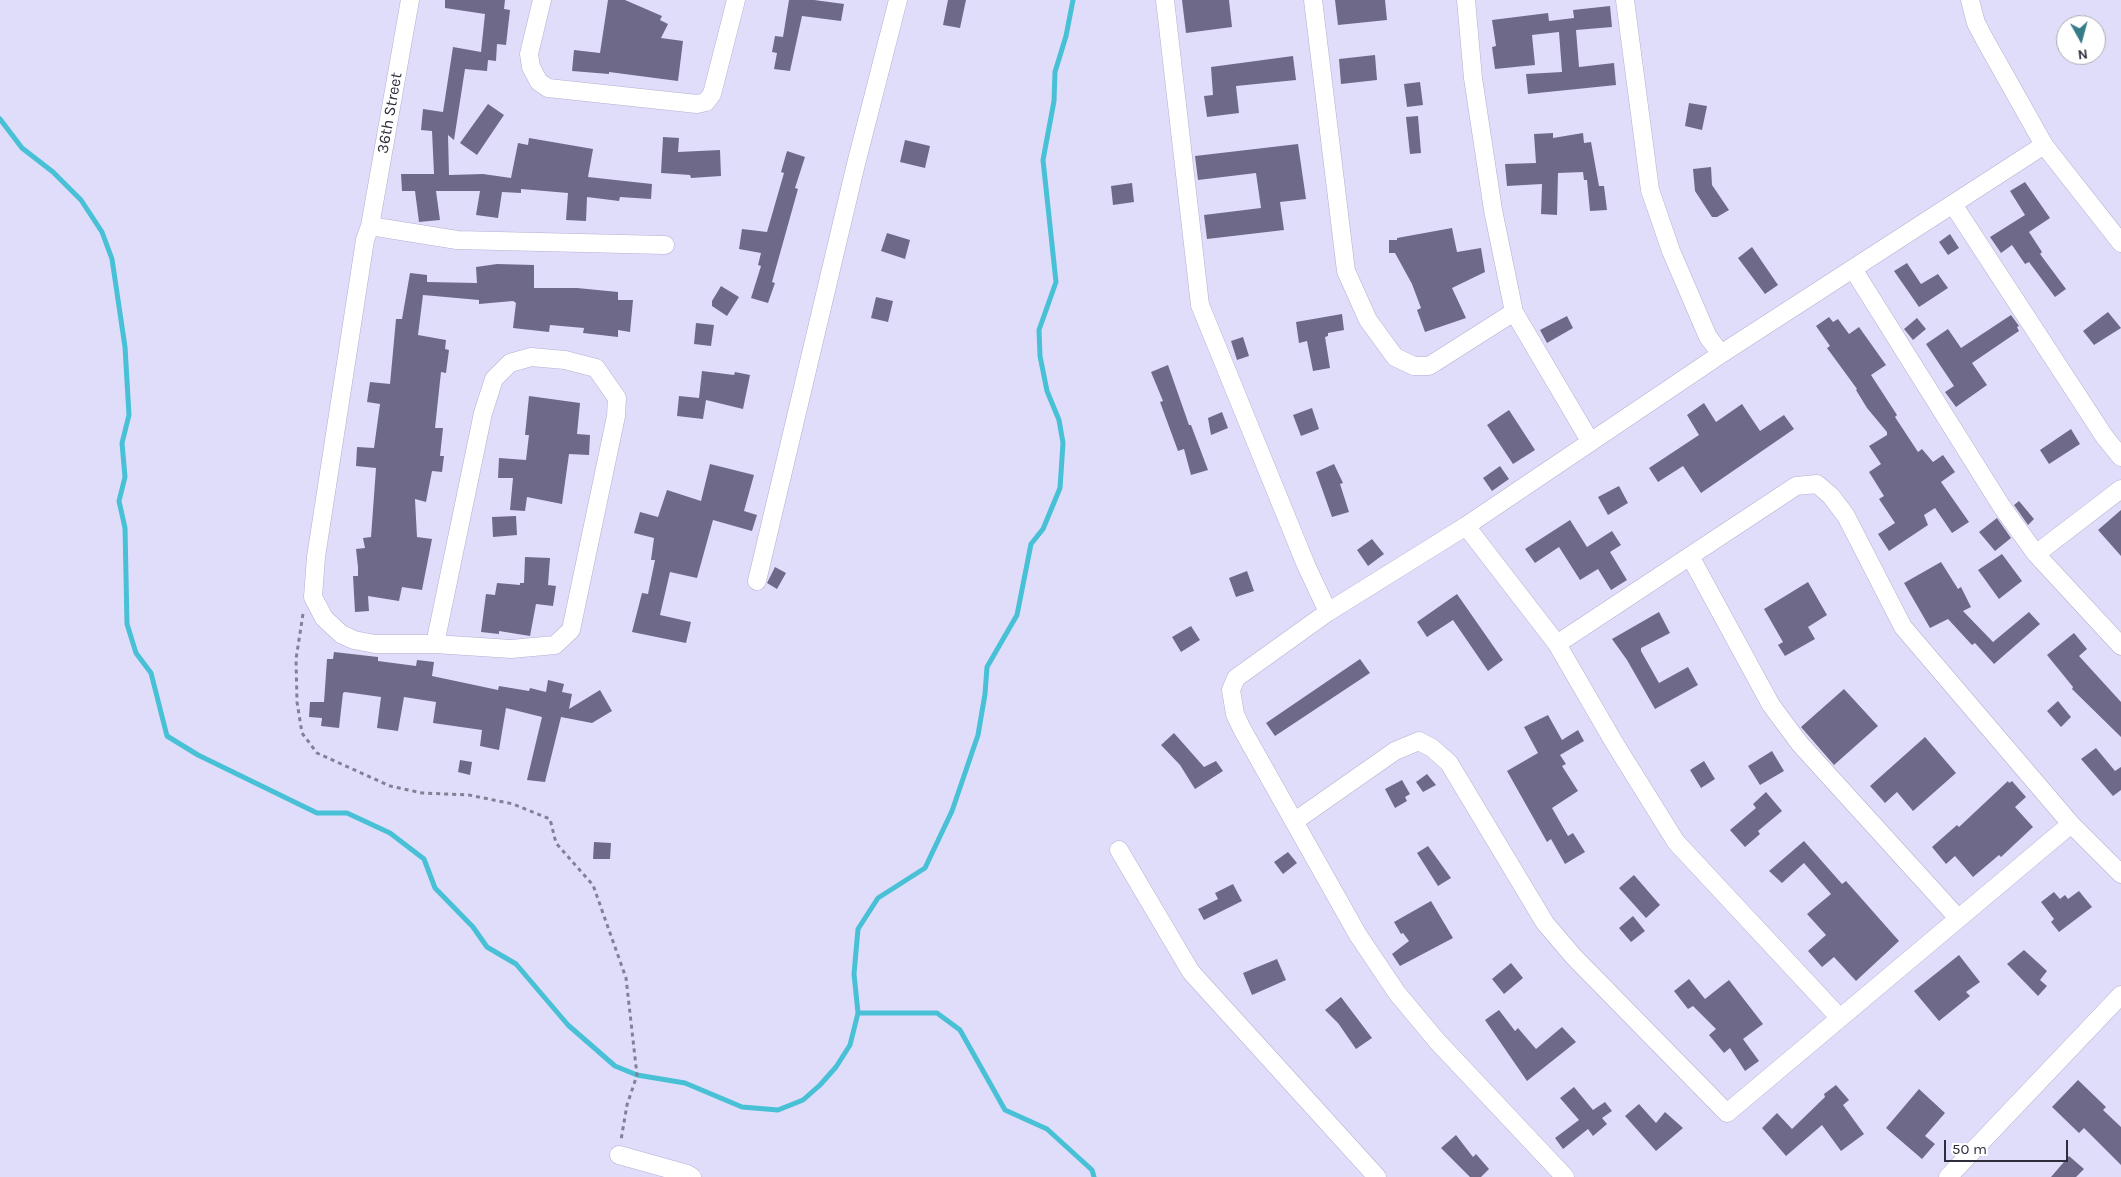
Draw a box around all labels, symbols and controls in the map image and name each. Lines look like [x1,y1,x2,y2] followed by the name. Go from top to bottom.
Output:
[2056,15,2106,65] north arrow
[2077,45,2089,63] text: N
[373,71,407,155] street label: 36th Street
[1946,1130,2070,1162] scale bar
[1952,1140,1987,1158] text: 50 m

